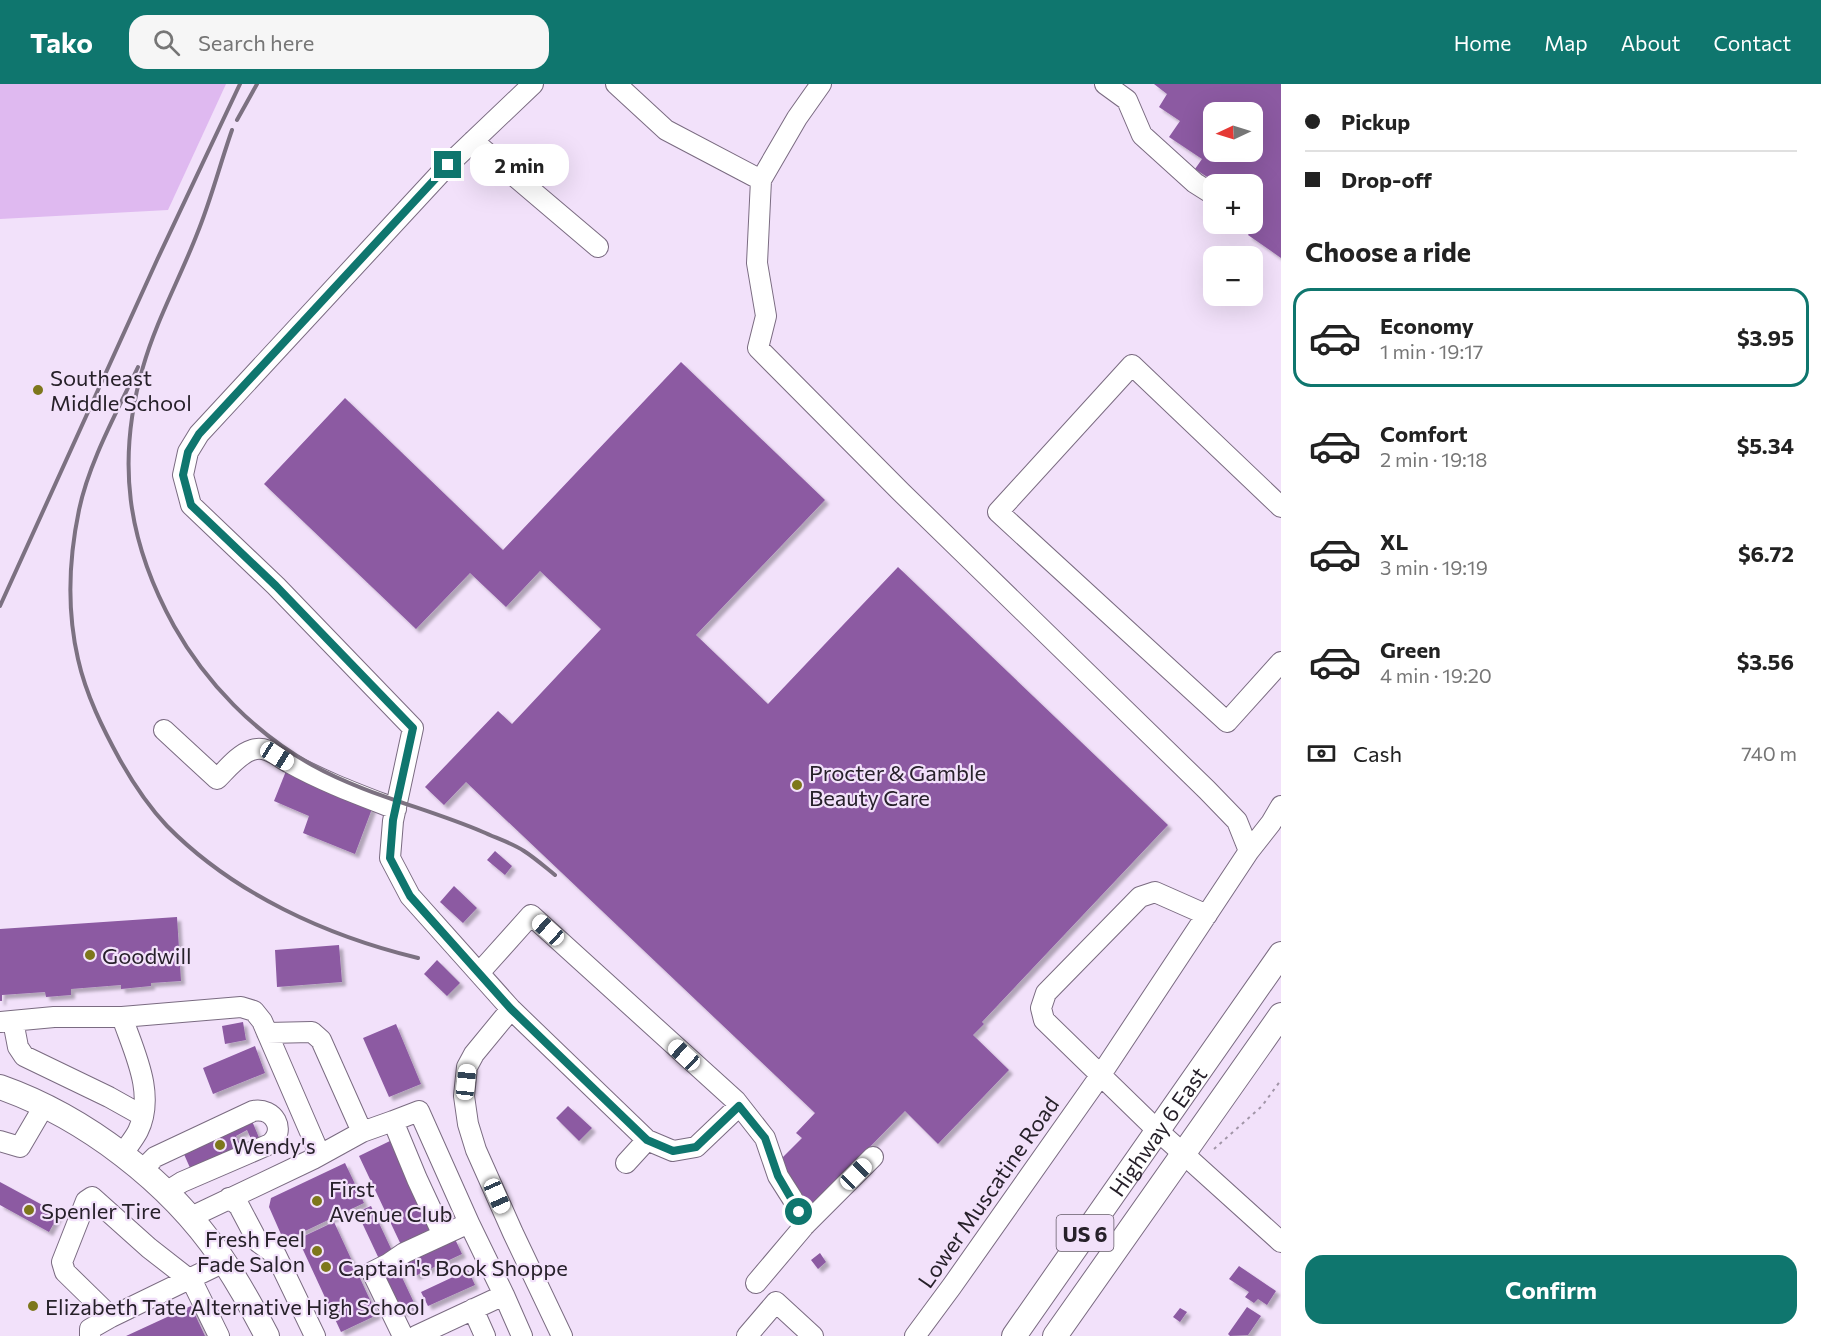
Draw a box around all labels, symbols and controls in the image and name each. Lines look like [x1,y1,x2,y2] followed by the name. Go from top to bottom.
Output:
[129,15,549,69] search box
[30,25,93,59] text: Tako
[150,26,183,59] icon: search
[198,29,314,56] text: Search here
[1454,30,1511,55] text: Home
[1544,30,1588,55] text: Map
[1621,30,1680,55] text: About
[1713,30,1791,55] text: Contact
[1203,102,1263,162] north arrow
[1203,102,1263,306] map controls
[1341,108,1410,135] text: Pickup
[469,144,568,186] callout: 2 min
[434,151,461,178] route end
[495,153,544,177] text: 2 min
[1341,166,1432,193] text: Drop-off
[1203,174,1263,234] button: +
[1305,235,1471,268] text: Choose a ride
[1203,246,1263,306] button: −
[1308,311,1362,365] icon: car
[1380,312,1474,339] text: Economy
[1737,324,1794,351] text: $3.95
[1380,339,1483,363] text: 1 min · 19:17
[50,364,192,416] place label: Southeast Middle School
[31,383,45,397] marker: Southeast Middle School
[1308,419,1362,473] icon: car
[1380,420,1468,447] text: Comfort
[1737,432,1794,459] text: $5.34
[1380,447,1487,471] text: 2 min · 19:18
[1308,527,1362,581] icon: car
[1380,528,1408,555] text: XL
[1738,540,1794,567] text: $6.72
[1380,555,1488,579] text: 3 min · 19:19
[1308,635,1362,689] icon: car
[1380,636,1441,663] text: Green
[1737,648,1794,675] text: $3.56
[1380,663,1492,687] text: 4 min · 19:20
[1305,737,1338,770] icon: cash
[257,739,297,773] car
[1353,740,1402,767] text: Cash
[1741,741,1797,765] text: 740 m
[809,759,986,811] place label: Procter & Gamble Beauty Care
[790,778,804,792] marker: Procter & Gamble Beauty Care
[529,911,567,949] car
[102,942,192,969] place label: Goodwill
[83,948,97,962] marker: Goodwill
[665,1036,703,1074] car
[1103,1061,1212,1201] street label: Highway 6 East
[455,1063,477,1101] car
[912,1091,1064,1293] street label: Lower Muscatine Road
[232,1132,316,1159] place label: Wendy's
[213,1138,227,1152] marker: Wendy's
[837,1155,875,1193] car
[329,1175,453,1227] place label: First Avenue Club
[481,1176,513,1216] car
[310,1194,324,1208] marker: First Avenue Club
[41,1197,161,1224] place label: Spenler Tire
[785,1198,812,1225] route start
[22,1203,36,1217] marker: Spenler Tire
[1056,1215,1114,1251] road number: US 6
[197,1225,305,1277] place label: Fresh Feel Fade Salon
[310,1244,324,1258] marker: Fresh Feel Fade Salon
[338,1254,568,1281] place label: Captain's Book Shoppe
[1305,1255,1797,1324] button: Confirm
[319,1260,333,1274] marker: Captain's Book Shoppe
[45,1293,425,1320] place label: Elizabeth Tate Alternative High School
[26,1299,40,1313] marker: Elizabeth Tate Alternative High School

